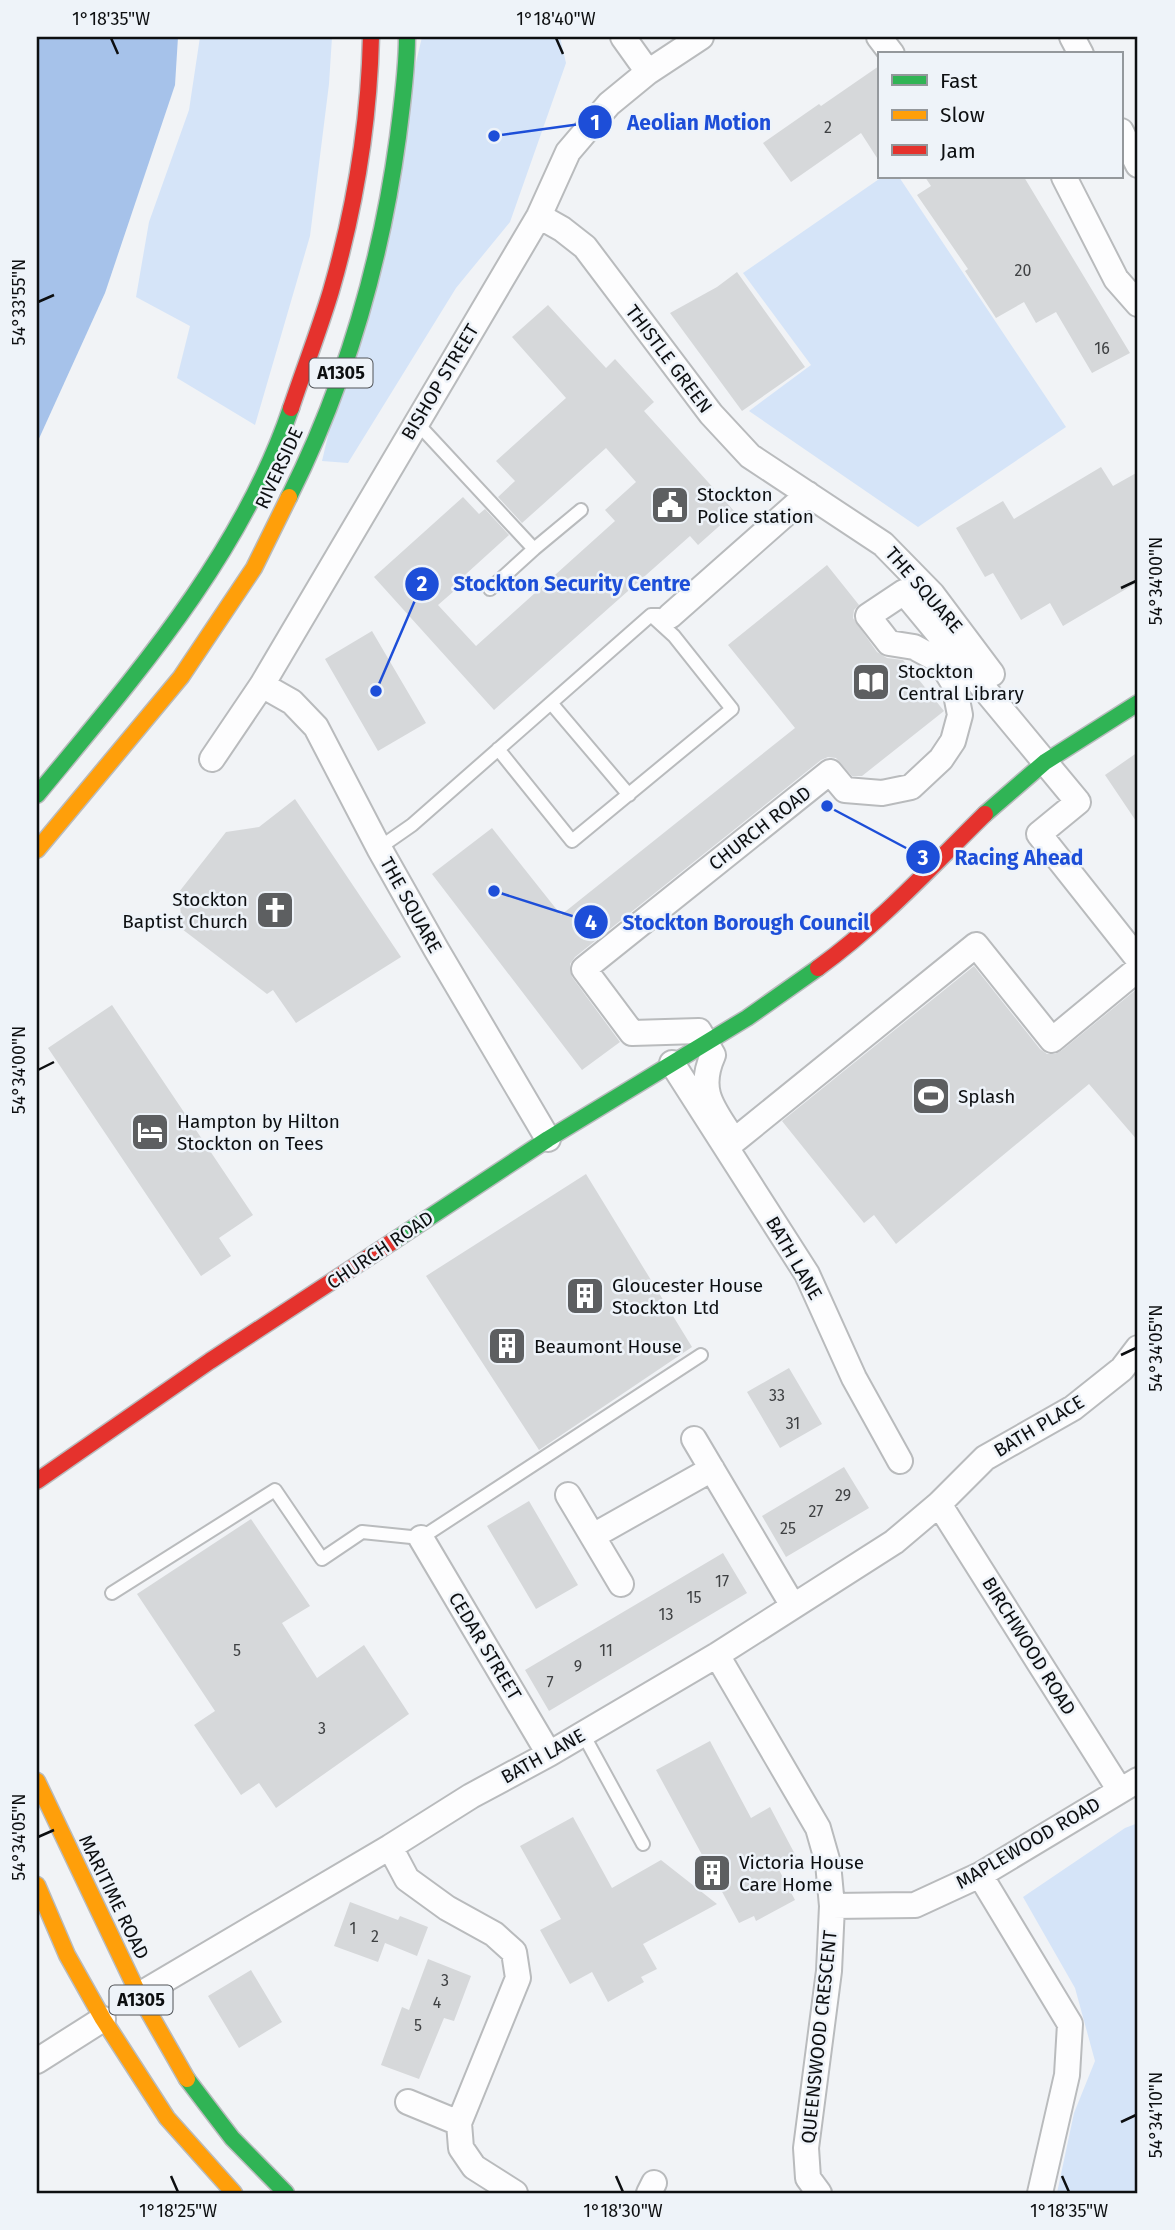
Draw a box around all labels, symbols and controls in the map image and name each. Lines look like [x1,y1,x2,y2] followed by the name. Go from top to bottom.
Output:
[72,8,150,30] text: 1°18'35"W
[516,8,596,30] text: 1°18'40"W
[878,52,1122,178] legend
[940,68,978,94] text: Fast
[578,101,785,143] callout: Aeolian Motion
[940,102,985,128] text: Slow
[590,110,600,136] text: 1
[626,110,771,136] text: Aeolian Motion
[824,118,832,137] house number: 2
[940,138,976,164] text: Jam
[8,259,30,345] text: 54°33'55"N
[1015,261,1031,280] house number: 20
[621,300,717,418] street label: THISTLE GREEN
[396,320,484,444] street label: BISHOP STREET
[1094,339,1110,358] house number: 16
[310,358,372,388] road number: A1305
[250,423,308,513] street label: RIVERSIDE
[697,483,814,528] place label: Stockton Police station
[649,484,691,526] public building icon: Stockton Police station
[1145,537,1167,625] text: 54°34'00"N
[880,542,968,638] street label: THE SQUARE
[404,563,705,605] callout: Stockton Security Centre
[417,571,428,597] text: 2
[453,571,691,597] text: Stockton Security Centre
[898,660,1024,705] place label: Stockton Central Library
[850,661,892,703] library icon: Stockton Central Library
[704,781,816,875] street label: CHURCH ROAD
[906,836,1097,878] callout: Racing Ahead
[917,845,929,871] text: 3
[955,845,1083,871] text: Racing Ahead
[375,853,447,957] street label: THE SQUARE
[122,888,248,933] place label: Stockton Baptist Church
[254,889,296,931] church icon: Stockton Baptist Church
[574,901,884,943] callout: Stockton Borough Council
[585,910,597,936] text: 4
[623,910,870,936] text: Stockton Borough Council
[8,1026,30,1114] text: 54°34'00"N
[910,1075,952,1117] sports icon: Splash
[958,1085,1015,1108] place label: Splash
[177,1110,340,1155] place label: Hampton by Hilton Stockton on Tees
[129,1111,171,1153] hotel icon: Hampton by Hilton Stockton on Tees
[322,1206,438,1294] street label: CHURCH ROAD
[761,1212,827,1304] street label: BATH LANE
[612,1274,763,1319] place label: Gloucester House Stockton Ltd
[564,1275,606,1317] building icon: Gloucester House Stockton Ltd
[1145,1304,1167,1392] text: 54°34'05"N
[486,1325,528,1367] building icon: Beaumont House
[534,1335,682,1358] place label: Beaumont House
[769,1386,785,1405] house number: 33
[990,1390,1088,1462] street label: BATH PLACE
[786,1414,800,1433] house number: 31
[835,1486,851,1505] house number: 29
[809,1502,823,1521] house number: 27
[780,1519,796,1538] house number: 25
[715,1572,729,1591] house number: 17
[977,1573,1081,1719] street label: BIRCHWOOD ROAD
[444,1588,526,1704] street label: CEDAR STREET
[687,1588,701,1607] house number: 15
[659,1605,673,1624] house number: 13
[233,1641,241,1660] house number: 5
[599,1641,613,1660] house number: 11
[574,1657,582,1676] house number: 9
[546,1673,554,1692] house number: 7
[318,1719,326,1738] house number: 3
[497,1723,589,1789] street label: BATH LANE
[952,1792,1104,1894] street label: MAPLEWOOD ROAD
[8,1793,30,1881] text: 54°34'05"N
[74,1831,154,1963] street label: MARITIME ROAD
[739,1851,864,1896] place label: Victoria House Care Home
[691,1852,733,1894] building icon: Victoria House Care Home
[350,1919,356,1938] house number: 1
[371,1927,379,1946] house number: 2
[796,1929,842,2145] street label: QUEENSWOOD CRESCENT
[441,1971,449,1990] house number: 3
[110,1986,172,2014] road number: A1305
[433,1993,442,2012] house number: 4
[414,2016,422,2035] house number: 5
[1145,2072,1167,2158] text: 54°34'10"N
[139,2200,217,2222] text: 1°18'25"W
[583,2200,663,2222] text: 1°18'30"W
[1030,2200,1108,2222] text: 1°18'35"W

